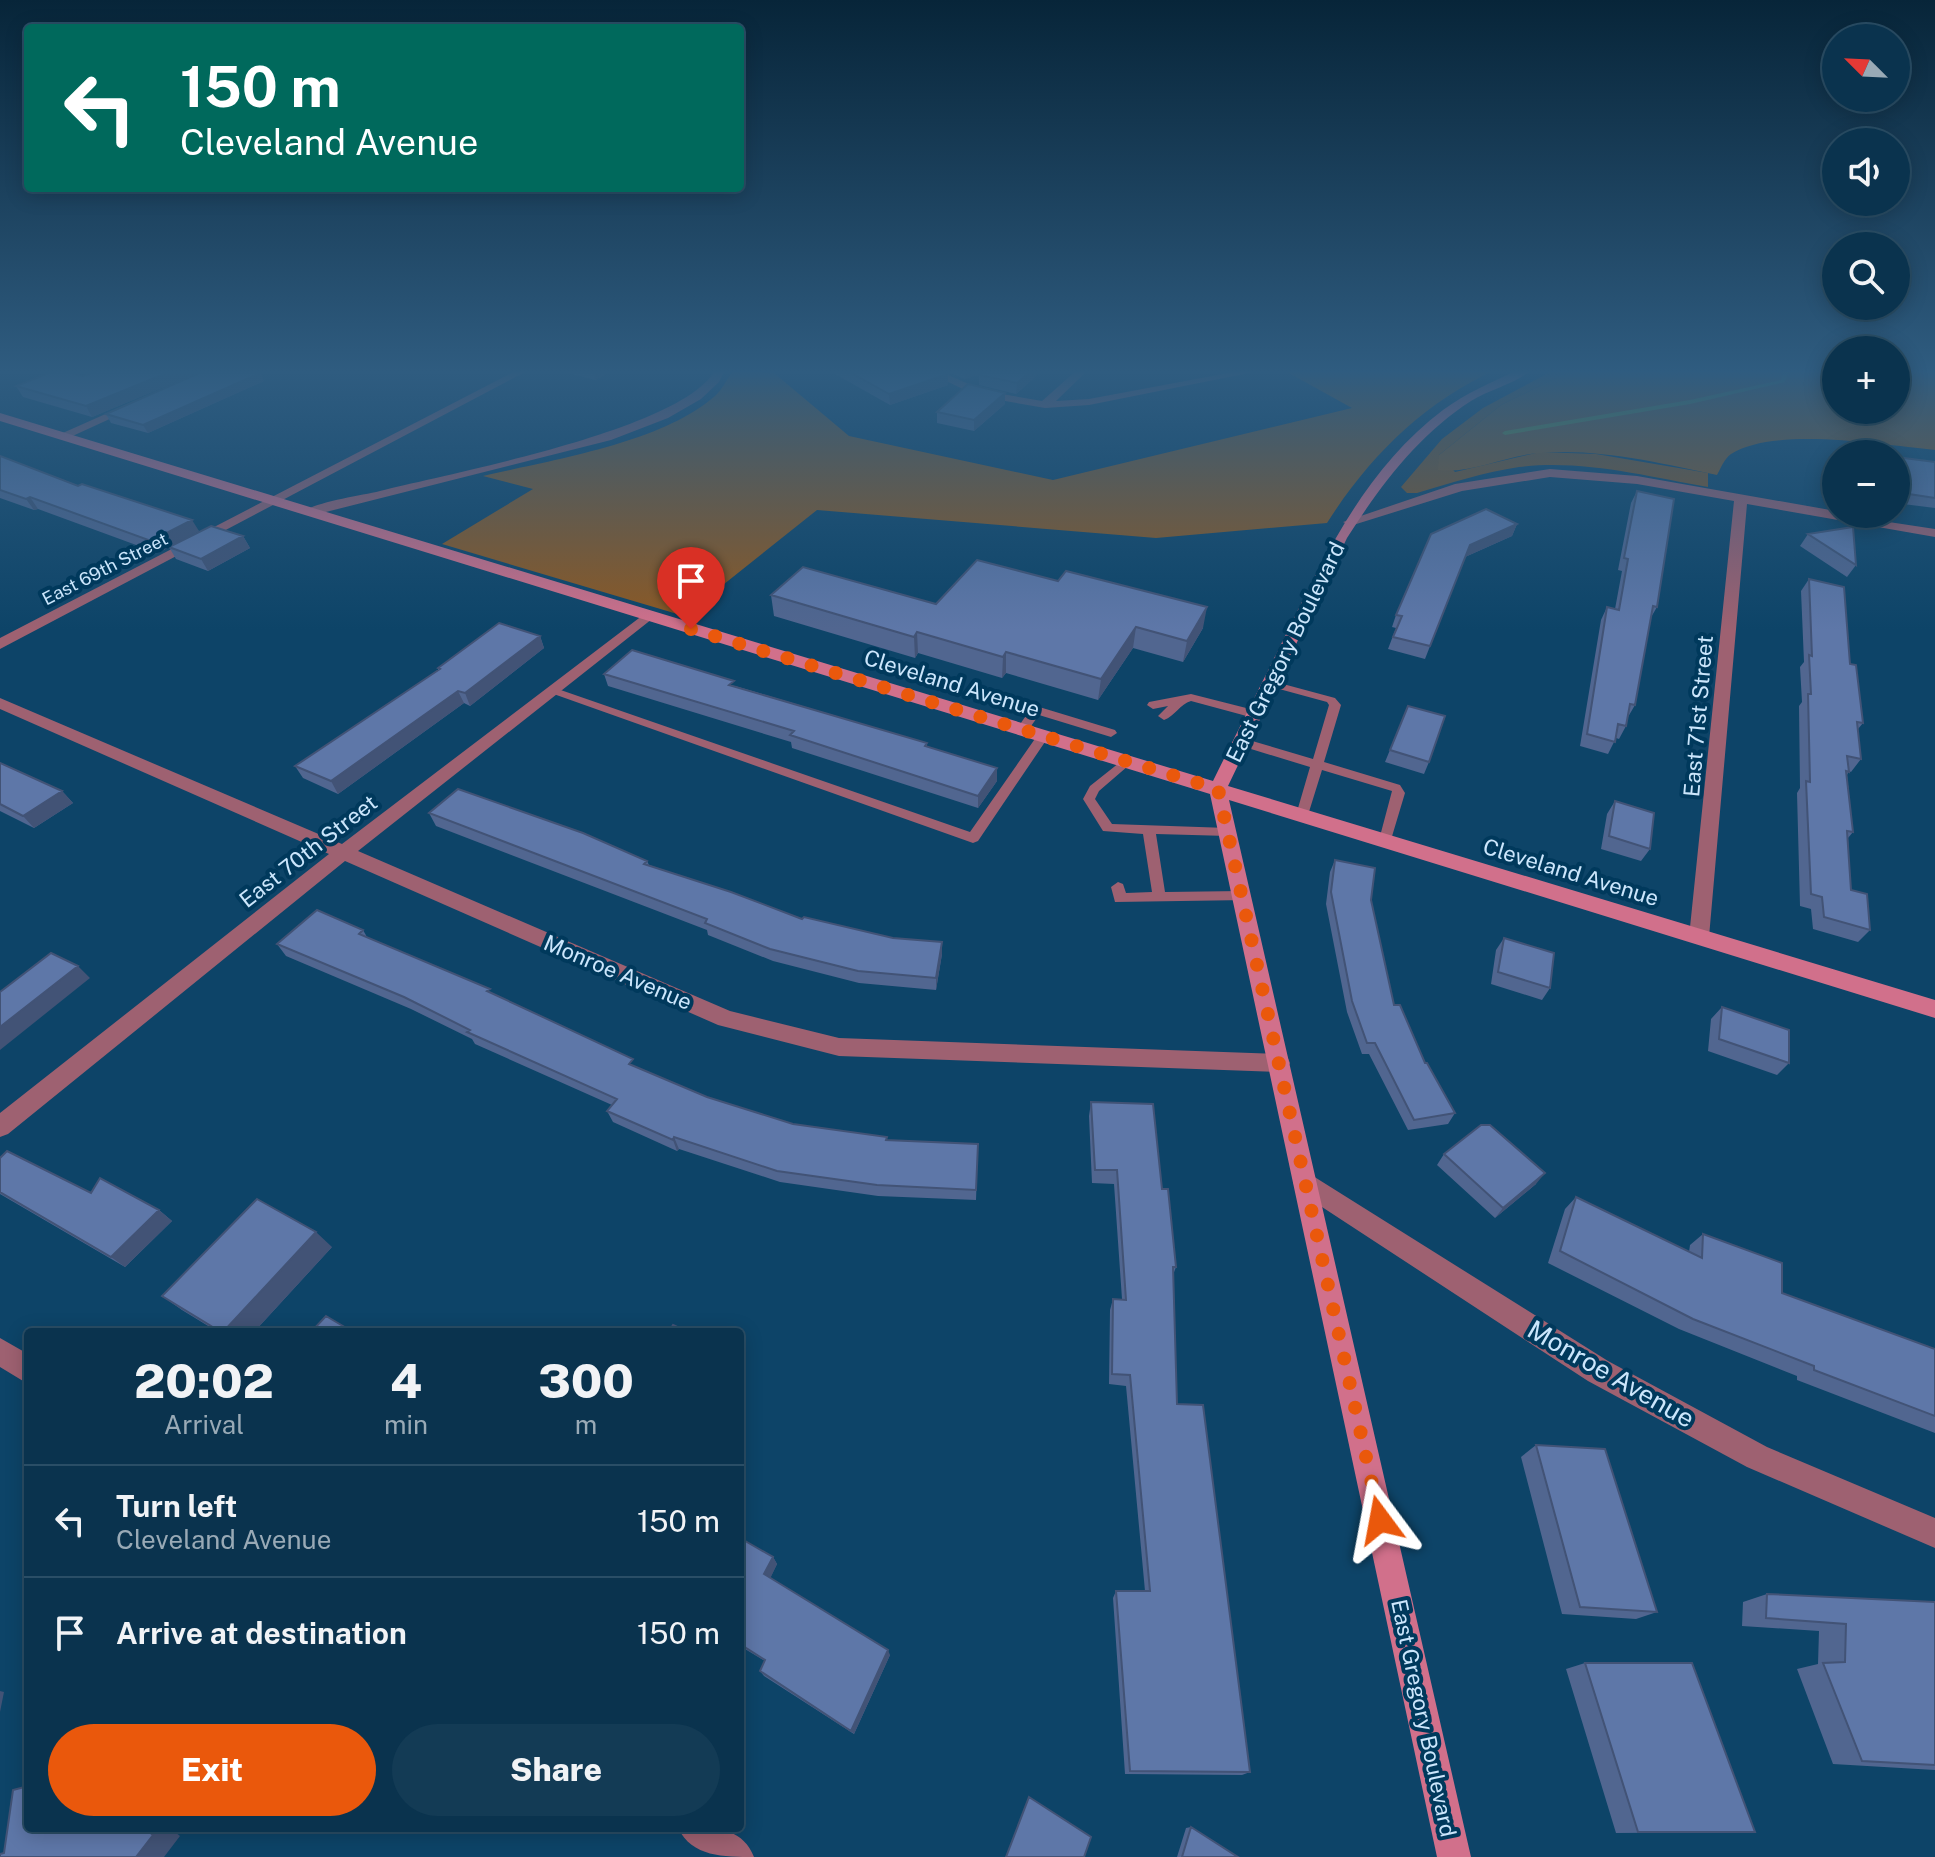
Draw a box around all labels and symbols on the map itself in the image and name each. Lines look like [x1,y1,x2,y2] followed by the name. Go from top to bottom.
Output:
[1822,24,1910,112] north arrow
[39,528,171,609] street label: East 69th Street
[1220,538,1350,766] street label: East Gregory Boulevard
[657,547,725,629] pin
[1678,634,1718,798] street label: East 71st Street
[861,644,1043,722] street label: Cleveland Avenue
[234,789,382,913] street label: East 70th Street
[1480,833,1662,911] street label: Cleveland Avenue
[540,929,696,1015] street label: Monroe Avenue
[1522,1313,1700,1434] street label: Monroe Avenue
[1338,1478,1422,1562] position arrow
[1386,1597,1462,1839] street label: East Gregory Boulevard

